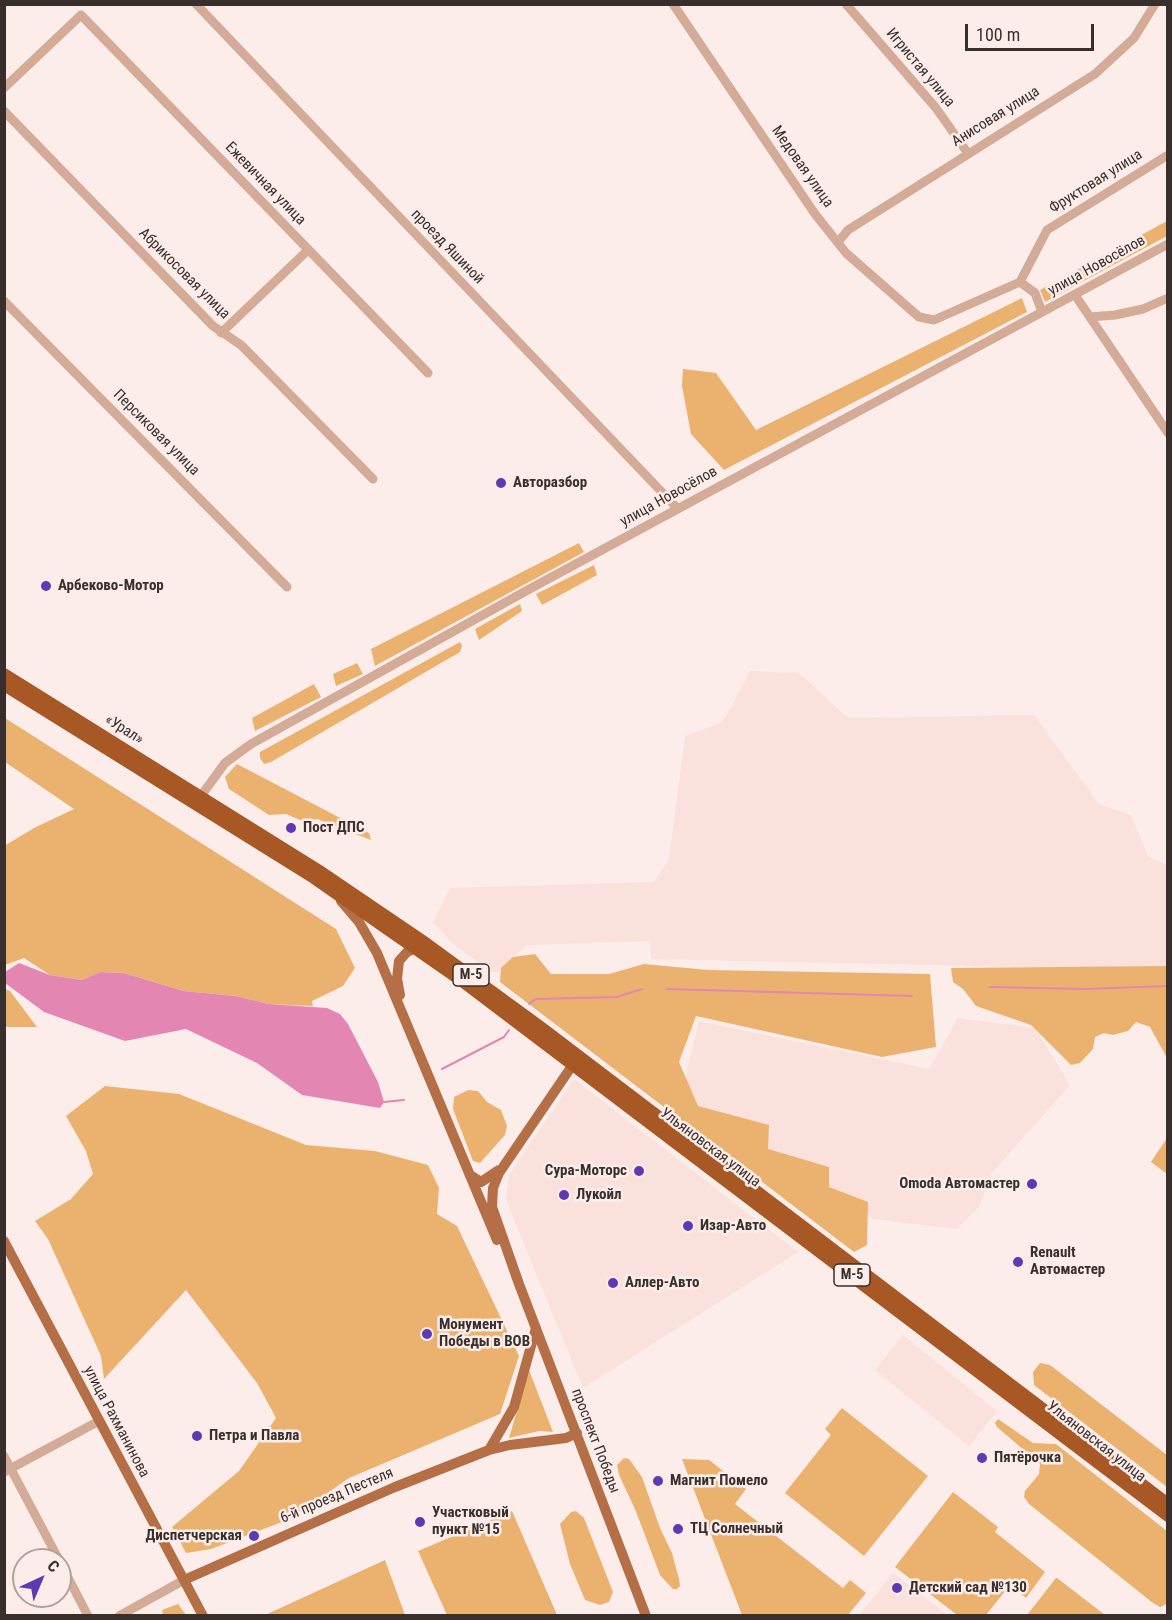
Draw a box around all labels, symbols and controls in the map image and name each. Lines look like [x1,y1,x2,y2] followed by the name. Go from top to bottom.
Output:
[968,12,1097,50] scale bar
[976,24,1020,45] text: 100 m
[882,25,958,111] street label: Игристая улица
[949,83,1043,151] street label: Анисовая улица
[767,123,837,211] street label: Медовая улица
[221,139,309,229] street label: Ежевичная улица
[1046,146,1146,218] street label: Фруктовая улица
[407,206,487,288] street label: проезд Яшиной
[135,225,233,323] street label: Абрикосовая улица
[1045,232,1149,300] street label: улица Новосёлов
[109,386,203,480] street label: Персиковая улица
[617,463,721,531] street label: улица Новосёлов
[513,474,587,492] place label: Авторазбор
[494,476,508,490] marker: Авторазбор
[58,577,164,595] place label: Арбеково-Мотор
[39,579,53,593] marker: Арбеково-Мотор
[101,711,147,749] street label: «Урал»
[303,819,364,837] place label: Пост ДПС
[284,821,298,835] marker: Пост ДПС
[453,964,489,986] road number: М-5
[656,1104,764,1192] street label: Ульяновская улица
[545,1162,627,1180] place label: Сура-Моторс
[632,1164,646,1178] marker: Сура-Моторс
[899,1175,1020,1193] place label: Omoda Автомастер
[1025,1177,1039,1191] marker: Omoda Автомастер
[576,1186,622,1204] place label: Лукойл
[557,1188,571,1202] marker: Лукойл
[700,1217,766,1235] place label: Изар-Авто
[681,1219,695,1233] marker: Изар-Авто
[1030,1244,1105,1279] place label: Renault Автомастер
[1011,1255,1025,1269] marker: Renault Автомастер
[834,1264,870,1286] road number: М-5
[625,1274,700,1292] place label: Аллер-Авто
[606,1276,620,1290] marker: Аллер-Авто
[439,1316,530,1351] place label: Монумент Победы в ВОВ
[420,1327,434,1341] marker: Монумент Победы в ВОВ
[79,1363,153,1481] street label: улица Рахманинова
[567,1386,623,1496] street label: проспект Победы
[1043,1398,1149,1486] street label: Ульяновская улица
[209,1427,299,1445] place label: Петра и Павла
[190,1429,204,1443] marker: Петра и Павла
[994,1449,1061,1467] place label: Пятёрочка
[975,1451,989,1465] marker: Пятёрочка
[278,1464,396,1528] street label: 6-й проезд Пестеля
[670,1472,768,1490] place label: Магнит Помело
[651,1474,665,1488] marker: Магнит Помело
[432,1504,509,1539] place label: Участковый пункт №15
[413,1515,427,1529] marker: Участковый пункт №15
[690,1520,783,1538] place label: ТЦ Солнечный
[671,1522,685,1536] marker: ТЦ Солнечный
[145,1527,242,1545] place label: Диспетчерская
[247,1529,261,1543] marker: Диспетчерская
[12,1548,72,1608] north arrow
[44,1556,63,1576] text: С
[909,1579,1027,1597] place label: Детский сад №130
[890,1581,904,1595] marker: Детский сад №130

